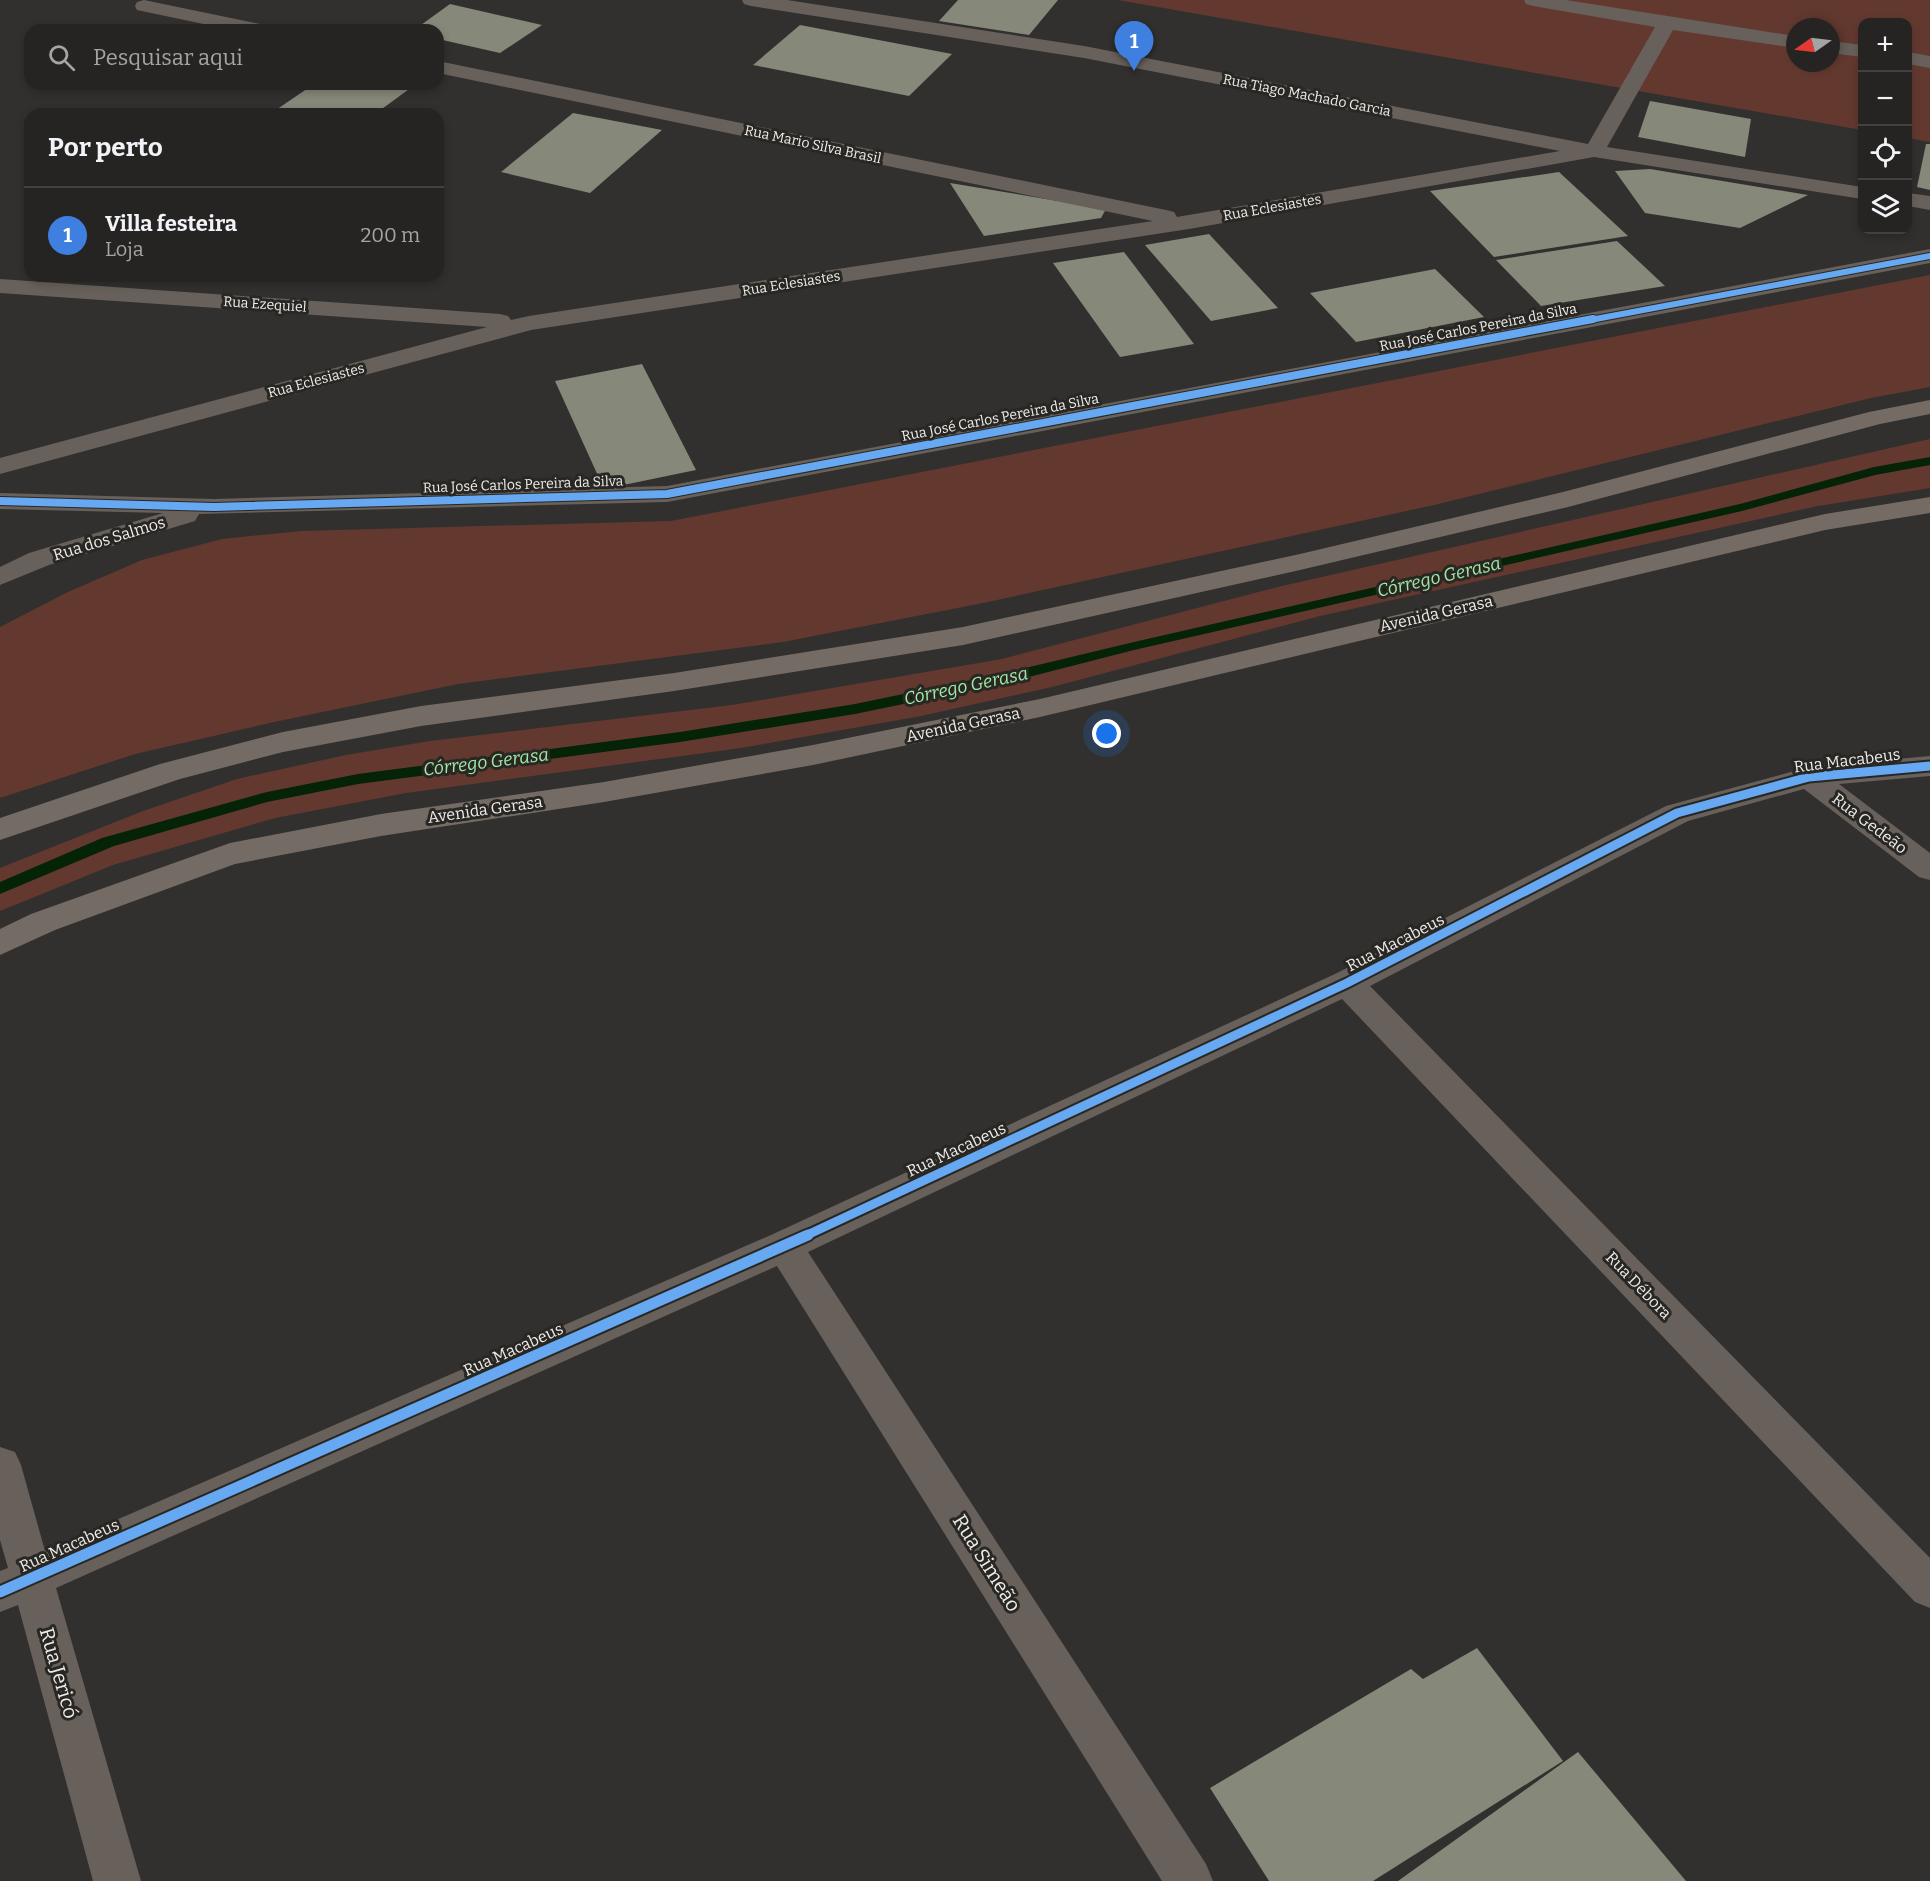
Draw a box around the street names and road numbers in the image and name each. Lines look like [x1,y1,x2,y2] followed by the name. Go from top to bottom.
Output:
[1221,71,1393,120] street label: Rua Tiago Machado Garcia
[743,122,883,167] street label: Rua Mario Silva Brasil
[1222,190,1323,225] street label: Rua Eclesiastes
[741,267,842,300] street label: Rua Eclesiastes
[223,293,307,316] street label: Rua Ezequiel
[1378,300,1578,355] street label: Rua José Carlos Pereira da Silva
[266,359,366,402] street label: Rua Eclesiastes
[900,390,1100,445] street label: Rua José Carlos Pereira da Silva
[422,472,624,496] street label: Rua José Carlos Pereira da Silva
[51,512,168,565] street label: Rua dos Salmos
[1378,591,1495,636] street label: Avenida Gerasa
[904,703,1022,746] street label: Avenida Gerasa
[1793,745,1901,776] street label: Rua Macabeus
[1828,789,1911,858] street label: Rua Gedeão
[426,792,544,827] street label: Avenida Gerasa
[1343,910,1447,975] street label: Rua Macabeus
[904,1118,1009,1181] street label: Rua Macabeus
[1602,1248,1676,1323] street label: Rua Débora
[460,1319,566,1380] street label: Rua Macabeus
[948,1510,1026,1616] street label: Rua Simeão
[16,1515,122,1576] street label: Rua Macabeus
[35,1625,83,1721] street label: Rua Jericó

